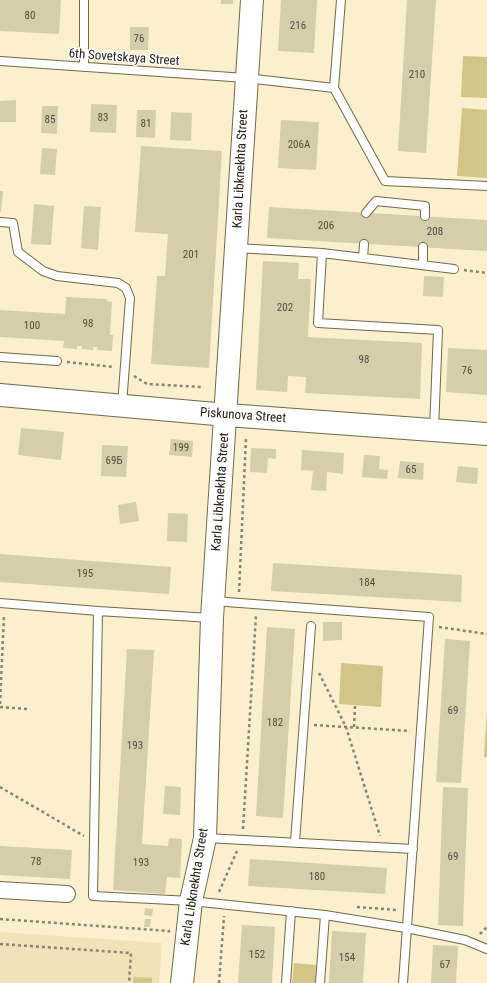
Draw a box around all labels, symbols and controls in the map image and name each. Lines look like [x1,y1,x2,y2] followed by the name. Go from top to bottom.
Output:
[25,9,35,23] house number: 80
[290,19,306,33] house number: 216
[134,32,144,46] house number: 76
[68,46,180,70] street label: 6th Sovetskaya Street
[409,68,425,82] house number: 210
[230,109,252,229] street label: Karla Libknekhta Street
[98,111,108,125] house number: 83
[45,113,55,127] house number: 85
[141,117,151,131] house number: 81
[288,138,310,152] house number: 206А
[318,219,334,233] house number: 206
[427,225,443,239] house number: 208
[183,248,199,262] house number: 201
[277,301,293,315] house number: 202
[83,317,93,331] house number: 98
[24,319,40,333] house number: 100
[359,353,369,367] house number: 98
[462,364,472,378] house number: 76
[199,405,287,427] street label: Piskunova Street
[209,432,233,552] street label: Karla Libknekhta Street
[173,441,189,455] house number: 199
[106,454,122,468] house number: 69Б
[406,463,416,477] house number: 65
[77,567,93,581] house number: 195
[359,576,375,590] house number: 184
[448,704,458,718] house number: 69
[267,716,283,730] house number: 182
[127,739,143,753] house number: 193
[178,827,212,947] street label: Karla Libknekhta Street
[448,850,458,864] house number: 69
[31,855,41,869] house number: 78
[133,856,149,870] house number: 193
[309,870,325,884] house number: 180
[249,948,265,962] house number: 152
[339,951,355,965] house number: 154
[440,958,450,972] house number: 67

